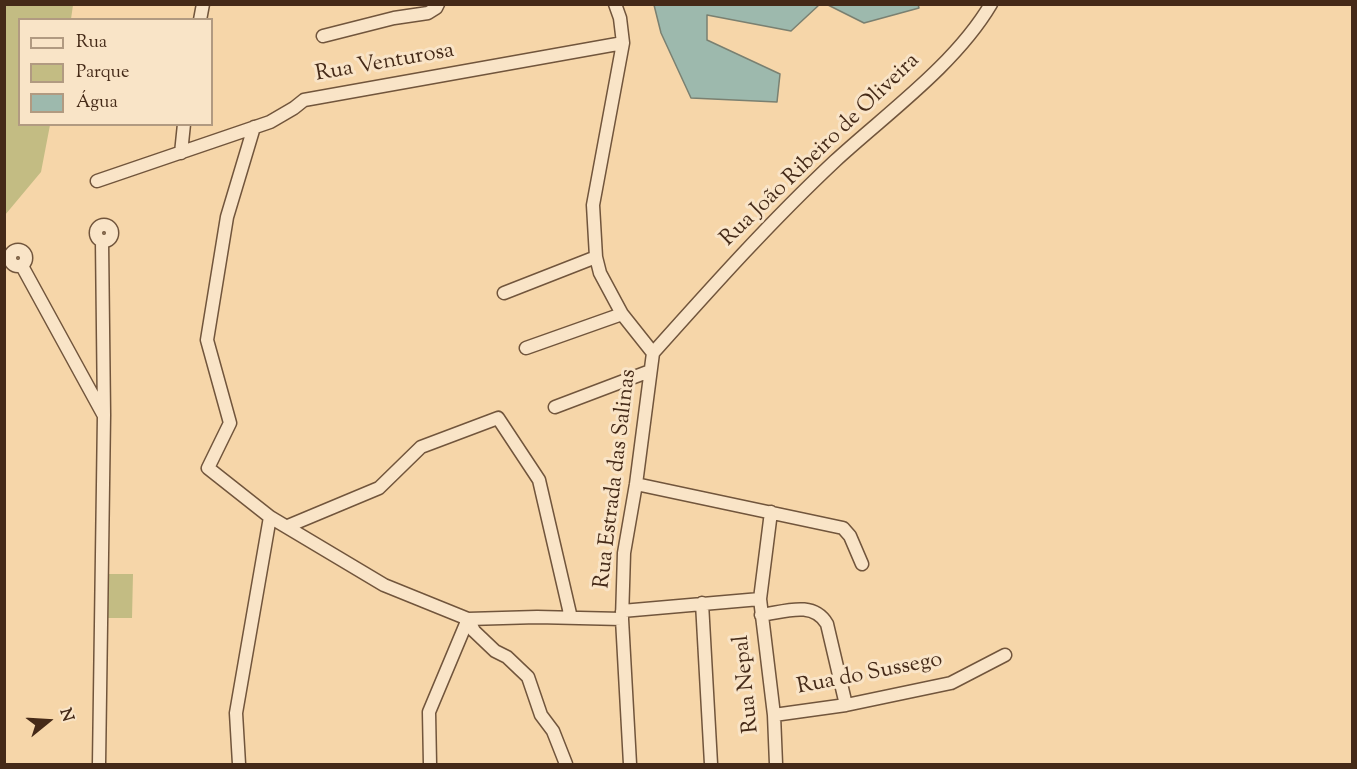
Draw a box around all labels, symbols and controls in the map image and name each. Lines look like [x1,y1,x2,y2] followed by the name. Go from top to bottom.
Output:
[18,18,213,126] legend
[76,30,107,56] text: Rua
[313,39,457,89] street label: Rua Venturosa
[716,49,926,253] street label: Rua João Ribeiro de Oliveira
[76,60,129,86] text: Parque
[76,90,118,116] text: Água
[590,368,644,590] street label: Rua Estrada das Salinas
[730,634,766,734] street label: Rua Nepal
[795,648,945,702] street label: Rua do Sussego
[18,691,78,751] north arrow
[53,706,79,725] text: N

